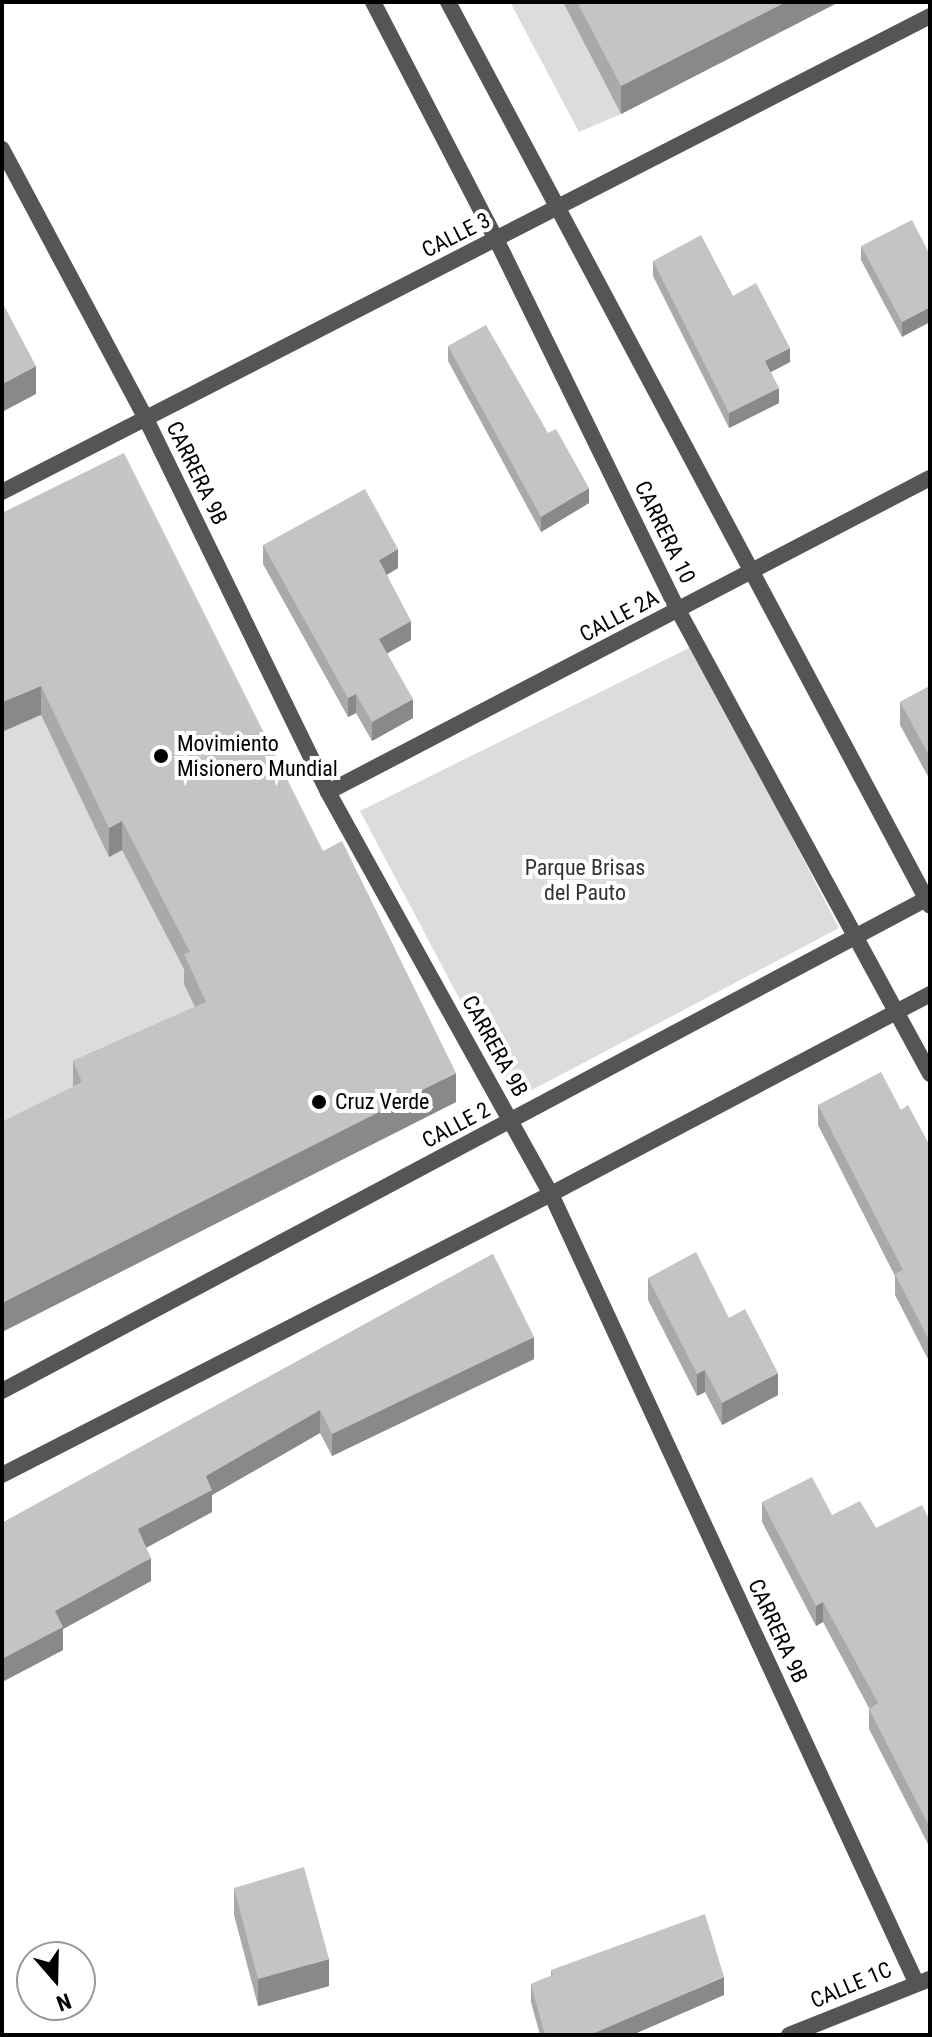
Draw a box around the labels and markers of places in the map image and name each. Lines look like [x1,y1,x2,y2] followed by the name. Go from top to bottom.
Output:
[177,730,338,782] place label: Movimiento Misionero Mundial
[152,747,170,765] marker: Movimiento Misionero Mundial
[335,1089,429,1115] place label: Cruz Verde
[310,1093,328,1111] marker: Cruz Verde

